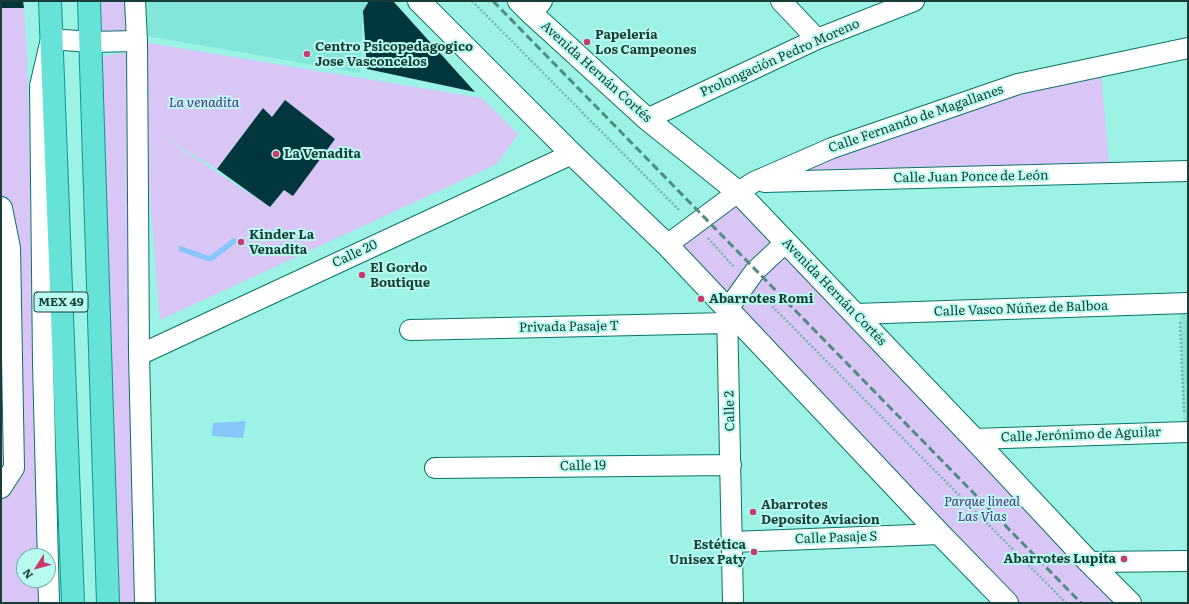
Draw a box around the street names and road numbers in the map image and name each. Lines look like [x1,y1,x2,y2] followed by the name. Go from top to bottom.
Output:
[698,16,862,100] street label: Prolongación Pedro Moreno
[537,18,655,126] street label: Avenida Hernán Cortés
[827,82,1005,156] street label: Calle Fernando de Magallanes
[893,168,1049,186] street label: Calle Juan Ponce de León
[779,235,889,349] street label: Avenida Hernán Cortés
[330,237,380,271] street label: Calle 20
[34,292,88,312] road number: MEX 49
[934,298,1108,320] street label: Calle Vasco Núñez de Balboa
[519,318,619,336] street label: Privada Pasaje T
[722,391,738,431] street label: Calle 2
[1001,424,1161,446] street label: Calle Jerónimo de Aguilar
[560,458,606,474] street label: Calle 19
[795,529,877,547] street label: Calle Pasaje S

